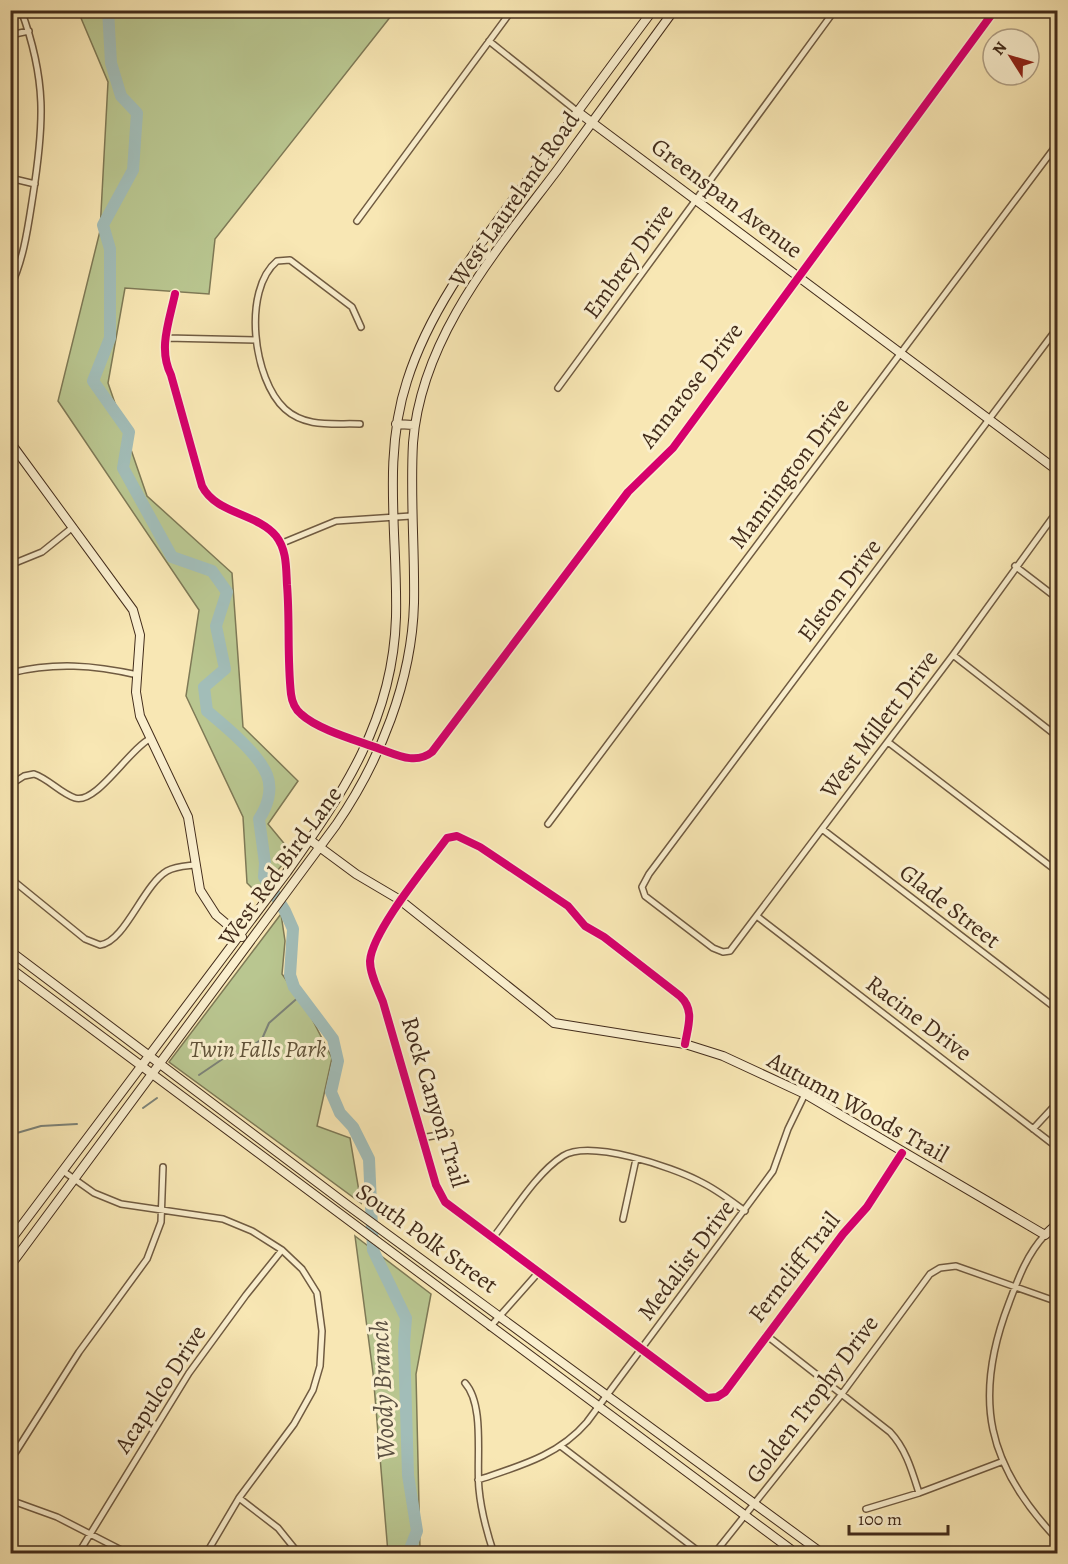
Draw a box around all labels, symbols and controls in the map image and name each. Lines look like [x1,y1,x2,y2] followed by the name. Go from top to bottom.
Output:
[981,27,1041,87] north arrow
[988,37,1012,60] text: N
[441,105,587,294] street label: West Laureland Road
[645,130,809,266] street label: Greenspan Avenue
[575,197,681,325] street label: Embrey Drive
[631,316,750,455] street label: Annarose Drive
[722,391,856,555] street label: Mannington Drive
[790,532,888,648] street label: Elston Drive
[812,644,945,805] street label: West Millett Drive
[210,779,349,953] street label: West Red Bird Lane
[893,856,1007,956] street label: Glade Street
[860,968,978,1068] street label: Racine Drive
[394,1013,476,1191] street label: Rock Canyon Trail
[190,1033,327,1065] park label: Twin Falls Park
[761,1044,954,1170] street label: Autumn Woods Trail
[350,1176,505,1300] street label: South Polk Street
[630,1193,742,1327] street label: Medalist Drive
[741,1205,847,1329] street label: Ferncliff Trail
[738,1308,886,1490] street label: Golden Trophy Drive
[106,1319,213,1460] street label: Acapulco Drive
[361,1319,404,1461] water label: Woody Branch
[849,1498,948,1536] scale bar
[858,1507,902,1531] text: 100 m

